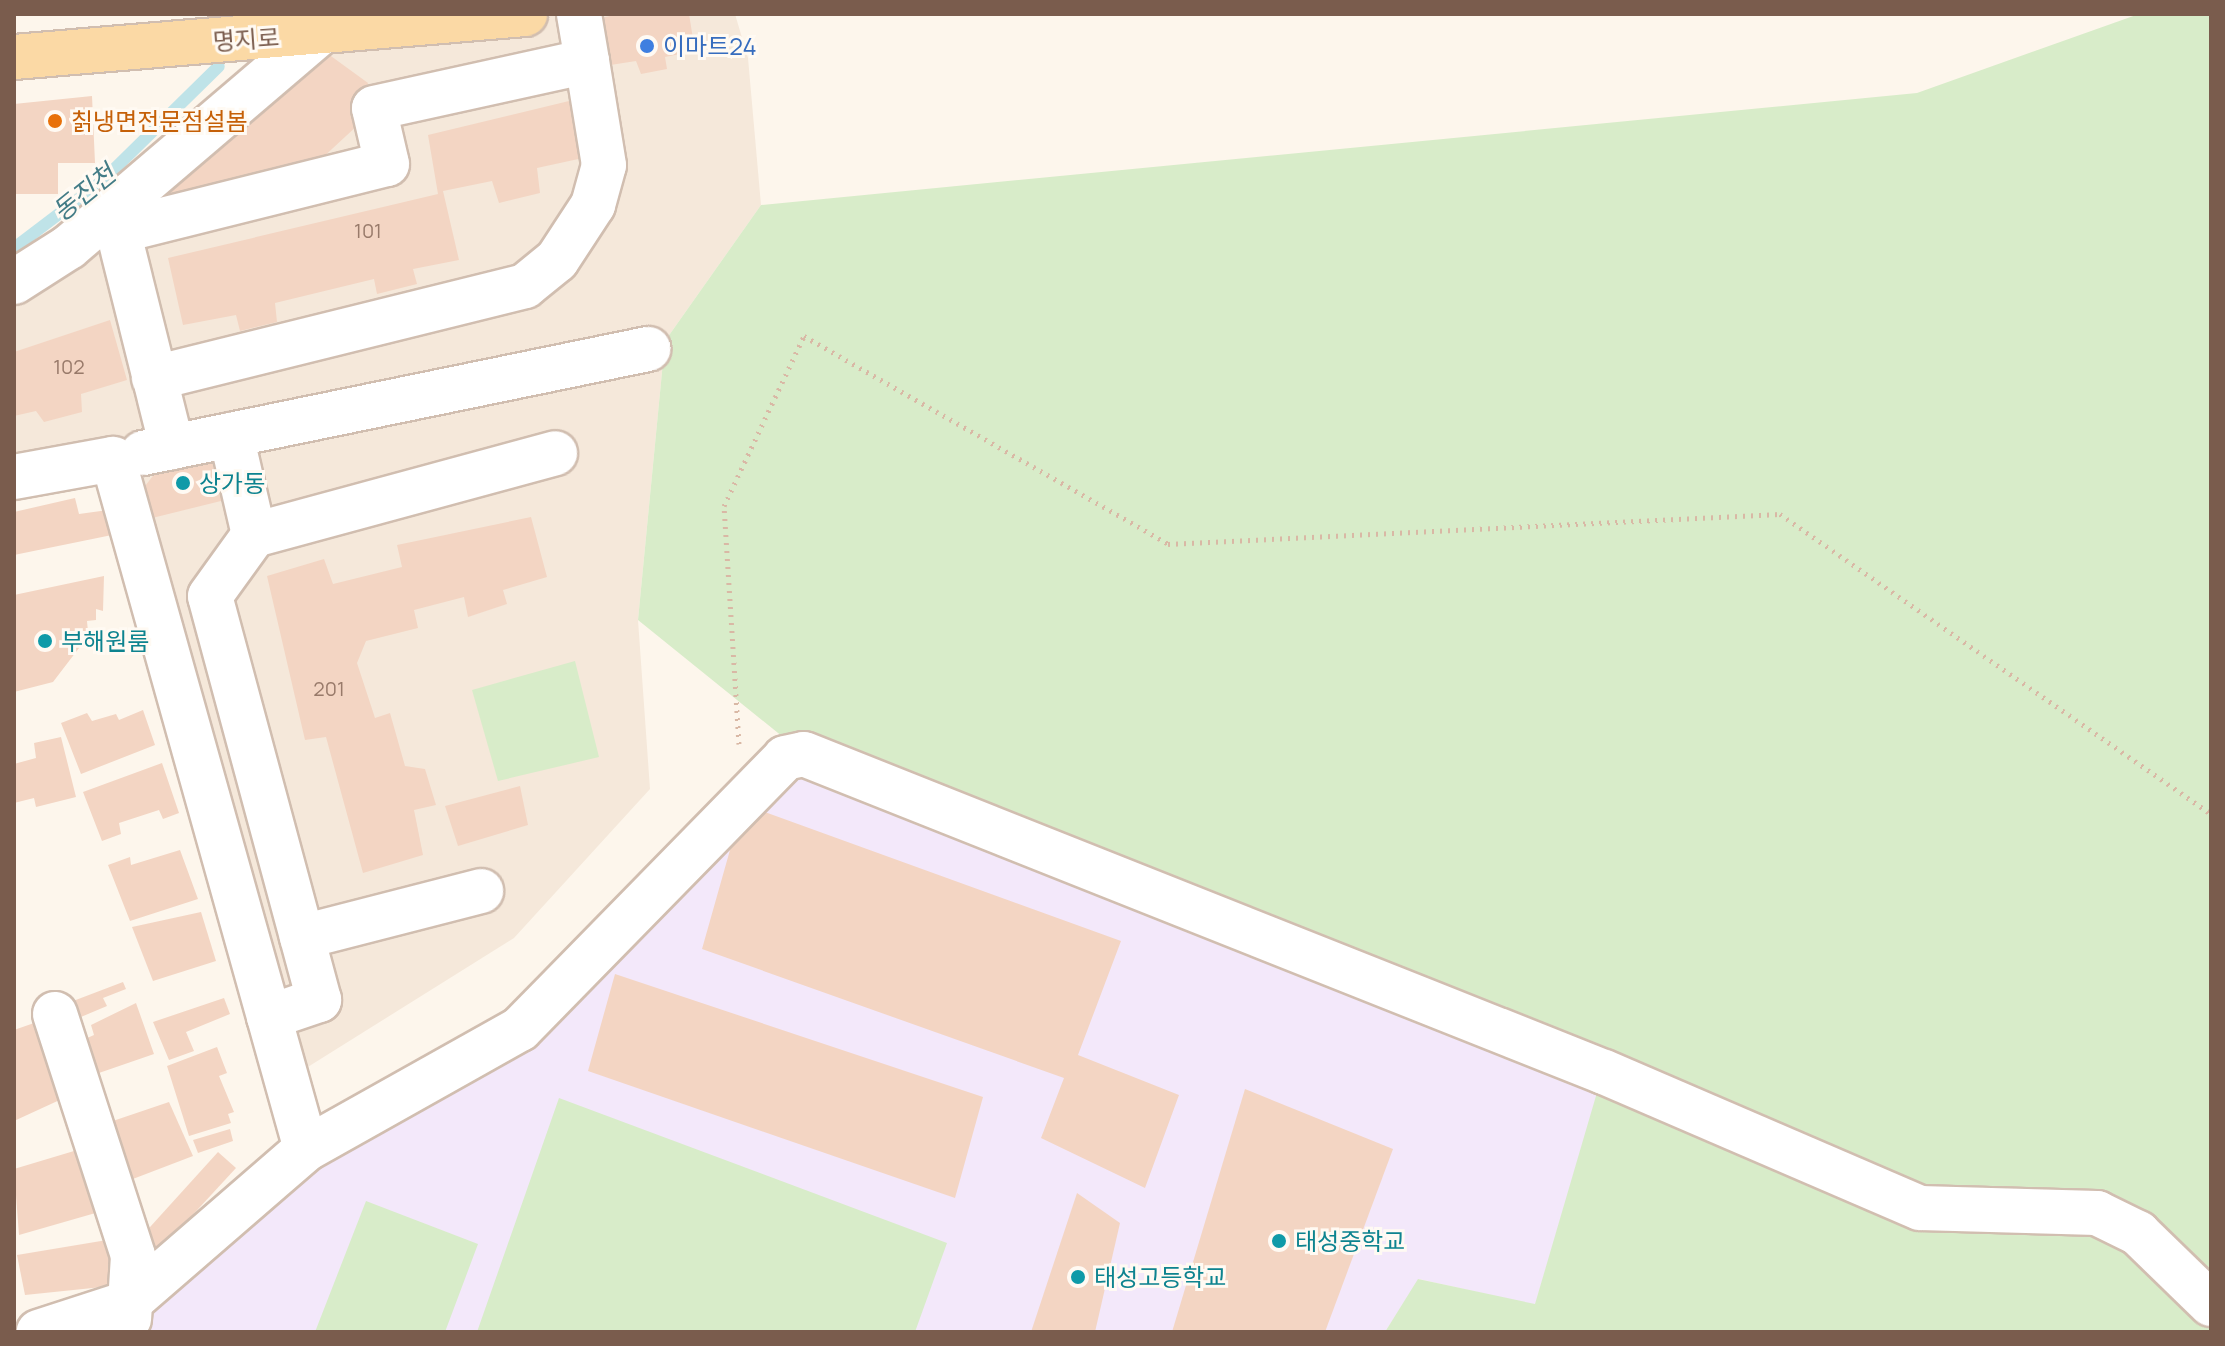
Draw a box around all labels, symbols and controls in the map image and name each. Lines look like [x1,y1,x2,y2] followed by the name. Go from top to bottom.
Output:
[212,22,280,56] street label: 명지로
[663,32,757,60] place label: 이마트24
[638,37,656,55] marker: 이마트24
[71,107,248,135] place label: 칡냉면전문점설봄
[46,112,64,130] marker: 칡냉면전문점설봄
[46,158,122,228] water label: 동진천
[354,218,382,242] house number: 101
[53,354,85,378] house number: 102
[199,469,265,497] place label: 상가동
[174,474,192,492] marker: 상가동
[61,627,149,655] place label: 부해원룸
[36,632,54,650] marker: 부해원룸
[313,676,345,700] house number: 201
[1295,1227,1405,1255] place label: 태성중학교
[1270,1232,1288,1250] marker: 태성중학교
[1094,1263,1226,1291] place label: 태성고등학교
[1069,1268,1087,1286] marker: 태성고등학교

